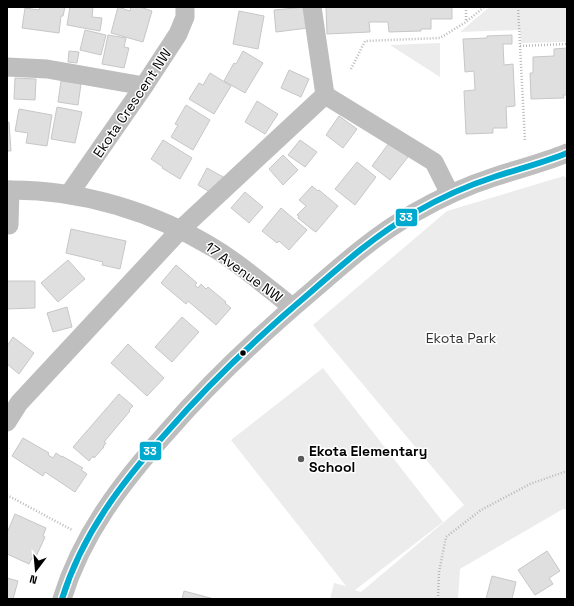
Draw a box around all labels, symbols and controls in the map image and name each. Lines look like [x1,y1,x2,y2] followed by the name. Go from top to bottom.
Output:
[89,45,175,161] street label: Ekota Crescent NW
[395,208,418,227] line badge: 33
[399,210,413,224] text: 33
[202,238,286,306] street label: 17 Avenue NW
[426,329,497,347] park label: Ekota Park
[238,348,248,358] unlabelled marker
[139,441,162,461] line badge: 33
[309,442,427,476] place label: Ekota Elementary School
[143,444,157,458] text: 33
[296,454,306,464] marker: Ekota Elementary School
[16,550,56,590] north arrow
[28,572,39,587] text: N

